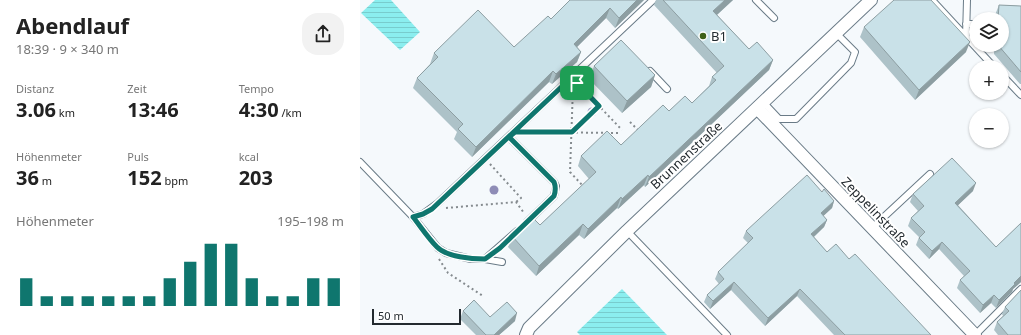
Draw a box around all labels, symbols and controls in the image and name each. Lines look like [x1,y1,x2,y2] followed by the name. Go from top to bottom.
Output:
[16,10,129,40] text: Abendlauf
[969,12,1009,148] map controls
[969,12,1009,52] button: layers
[302,13,344,55] button: share
[711,27,727,45] place label: B1
[698,31,708,41] marker: B1
[16,40,119,58] text: 18:39 · 9 × 340 m
[969,60,1009,100] button: +
[560,66,594,100] pin
[566,72,588,94] icon: arrive
[16,81,54,96] text: Distanz
[127,81,147,96] text: Zeit
[239,81,274,96] text: Tempo
[16,96,56,123] text: 3.06
[127,96,179,123] text: 13:46
[239,96,279,123] text: 4:30
[56,105,75,120] text: km
[279,105,302,120] text: /km
[969,108,1009,148] button: −
[646,117,726,193] street label: Brunnenstraße
[16,149,82,164] text: Höhenmeter
[127,149,149,164] text: Puls
[239,149,259,164] text: kcal
[16,164,39,191] text: 36
[127,164,162,191] text: 152
[239,164,273,191] text: 203
[39,173,52,188] text: m
[162,173,188,188] text: bpm
[838,173,914,251] street label: Zeppelinstraße
[16,212,94,230] text: Höhenmeter
[277,212,344,230] text: 195–198 m
[372,307,461,326] scale bar
[378,308,404,323] text: 50 m

